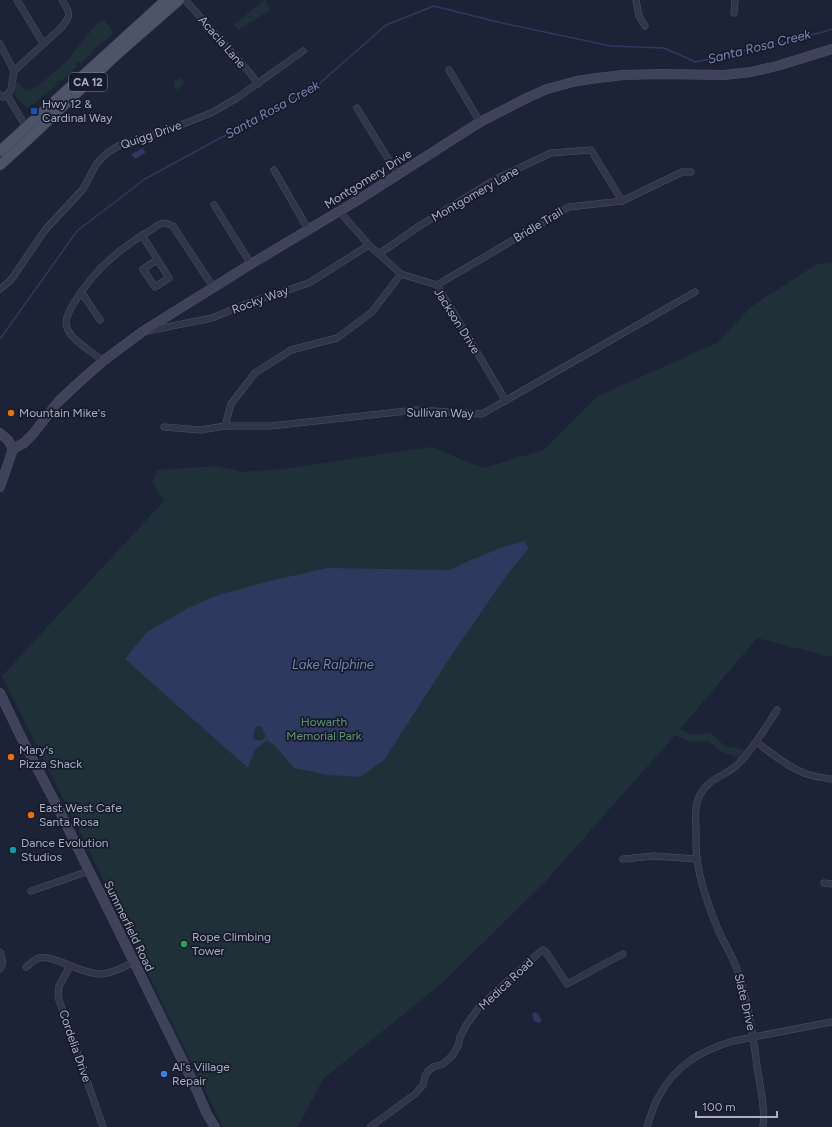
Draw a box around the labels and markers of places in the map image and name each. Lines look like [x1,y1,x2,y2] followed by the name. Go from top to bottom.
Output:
[42,97,113,125] place label: Hwy 12 & Cardinal Way
[29,106,39,116] marker: Hwy 12 & Cardinal Way
[19,406,106,420] place label: Mountain Mike's
[6,408,16,418] marker: Mountain Mike's
[19,743,82,771] place label: Mary's Pizza Shack
[6,752,16,762] marker: Mary's Pizza Shack
[39,801,122,829] place label: East West Cafe Santa Rosa
[26,810,36,820] marker: East West Cafe Santa Rosa
[21,836,109,864] place label: Dance Evolution Studios
[8,845,18,855] marker: Dance Evolution Studios
[192,930,271,958] place label: Rope Climbing Tower
[179,939,189,949] marker: Rope Climbing Tower
[172,1060,230,1088] place label: Al's Village Repair
[159,1069,169,1079] marker: Al's Village Repair

